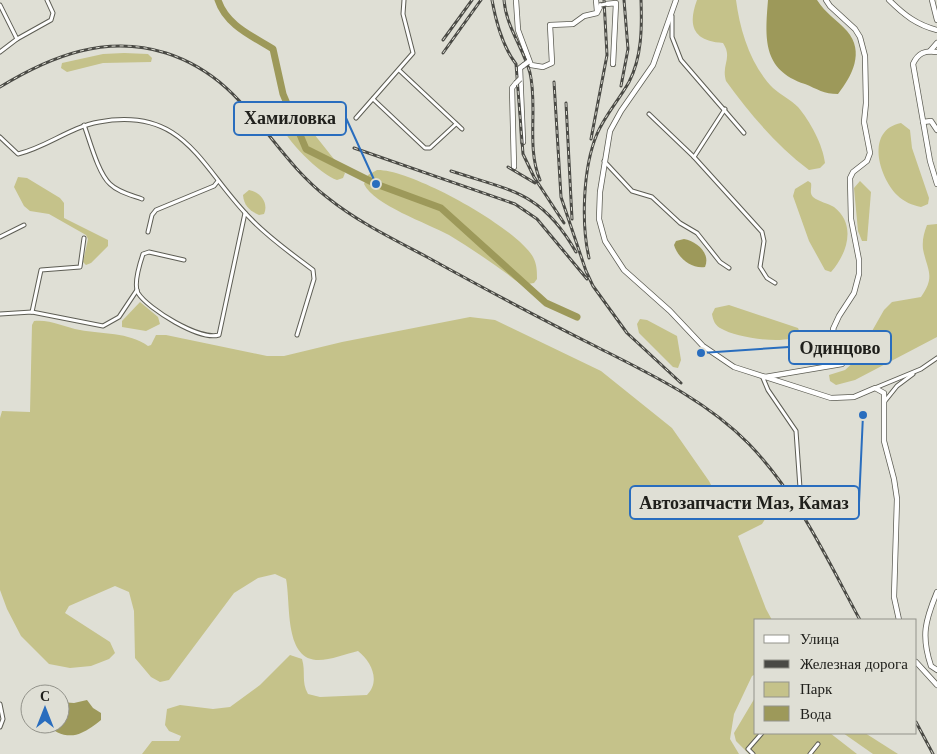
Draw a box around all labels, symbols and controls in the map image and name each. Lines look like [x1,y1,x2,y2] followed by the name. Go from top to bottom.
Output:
[234,102,346,135] callout: Хамиловка
[244,108,336,128] text: Хамиловка
[789,331,891,364] callout: Одинцово
[799,338,881,358] text: Одинцово
[630,486,859,519] callout: Автозапчасти Маз, Камаз
[639,493,849,513] text: Автозапчасти Маз, Камаз
[754,619,917,734] legend
[800,631,839,647] text: Улица
[800,656,908,672] text: Железная дорога
[800,681,833,697] text: Парк
[20,684,70,734] north arrow
[40,689,50,704] text: С
[800,706,832,722] text: Вода

